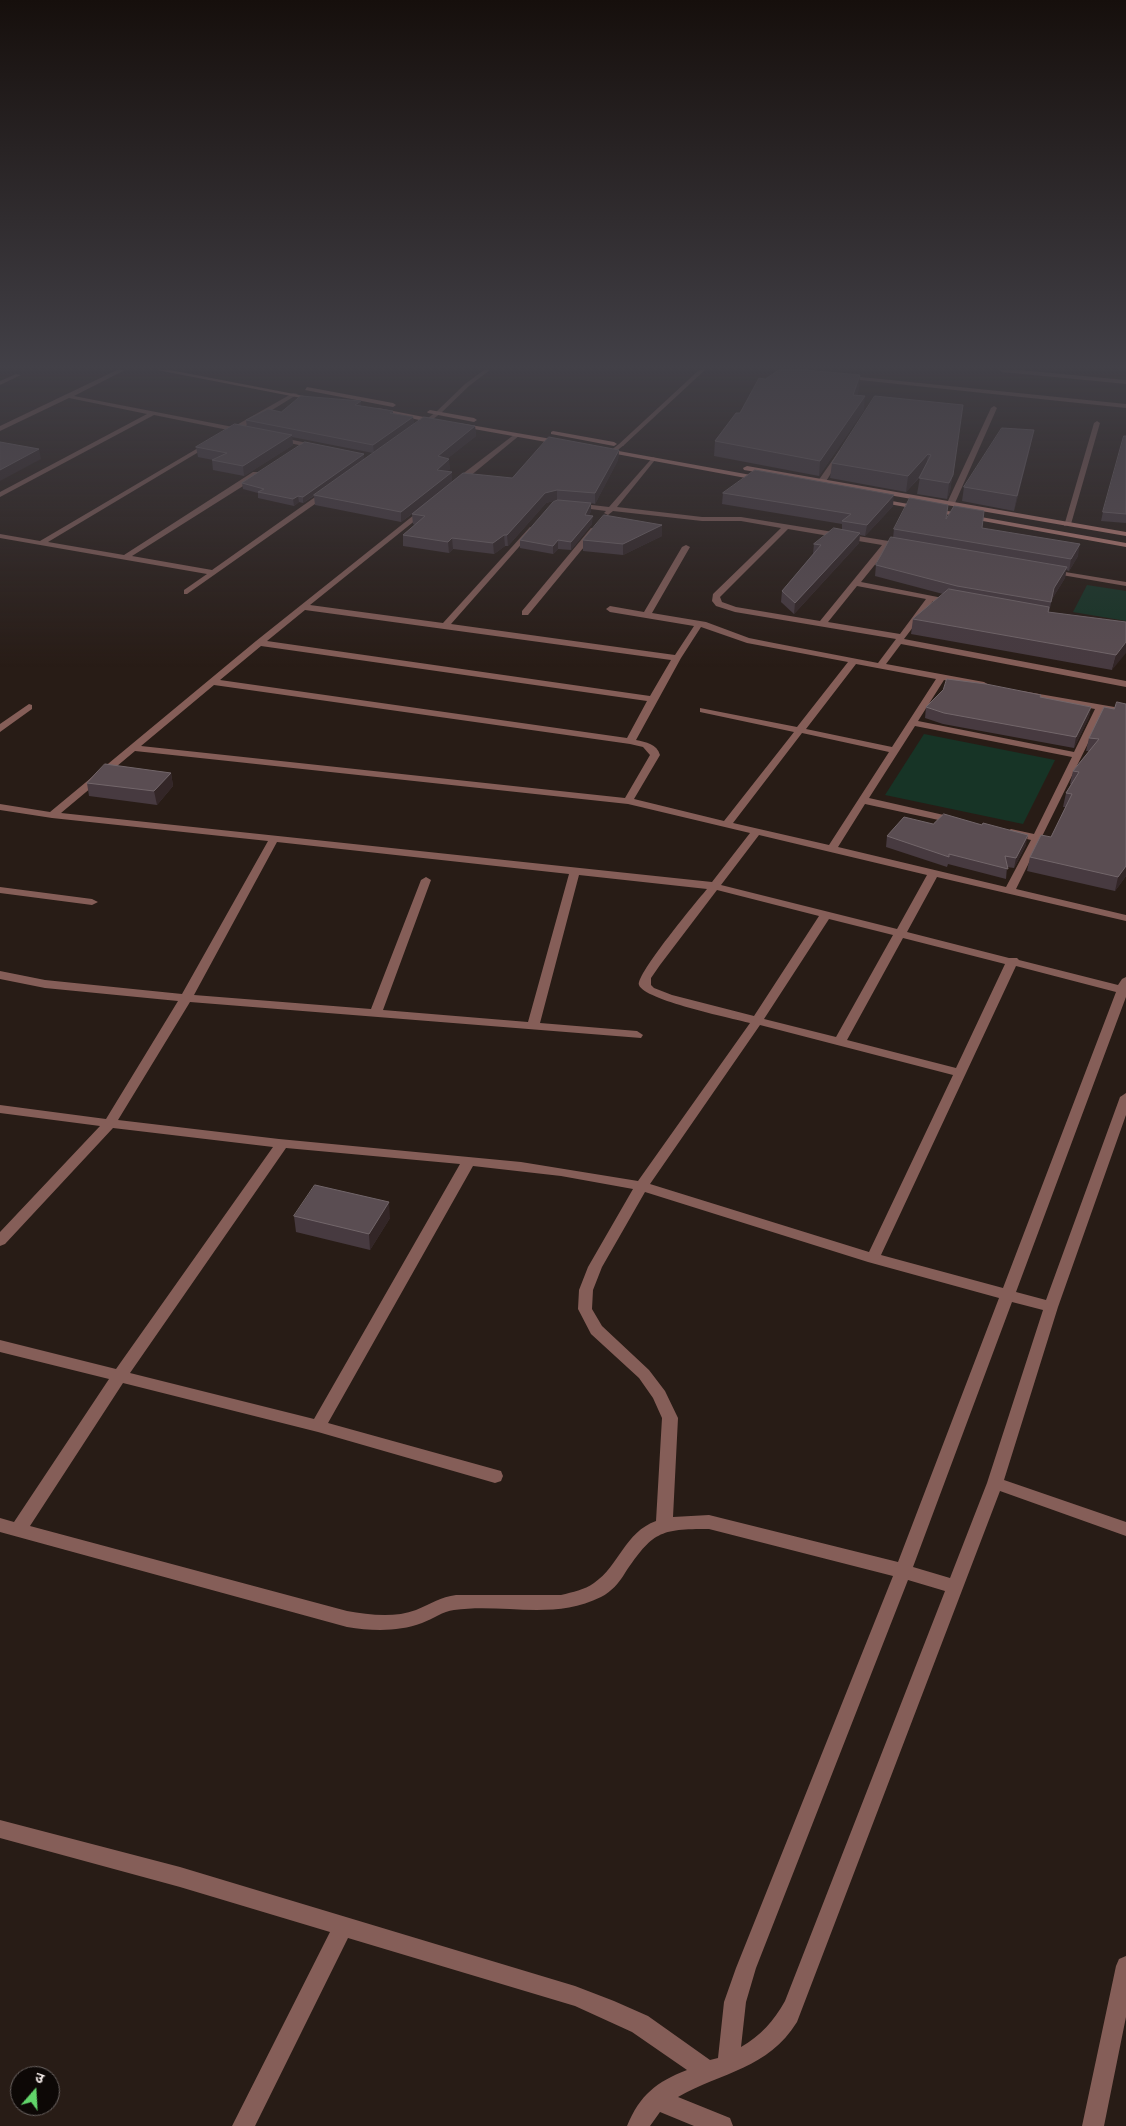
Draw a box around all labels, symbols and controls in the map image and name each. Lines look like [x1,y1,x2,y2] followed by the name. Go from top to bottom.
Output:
[10,2066,60,2116] north arrow
[33,2068,46,2088] text: उ

